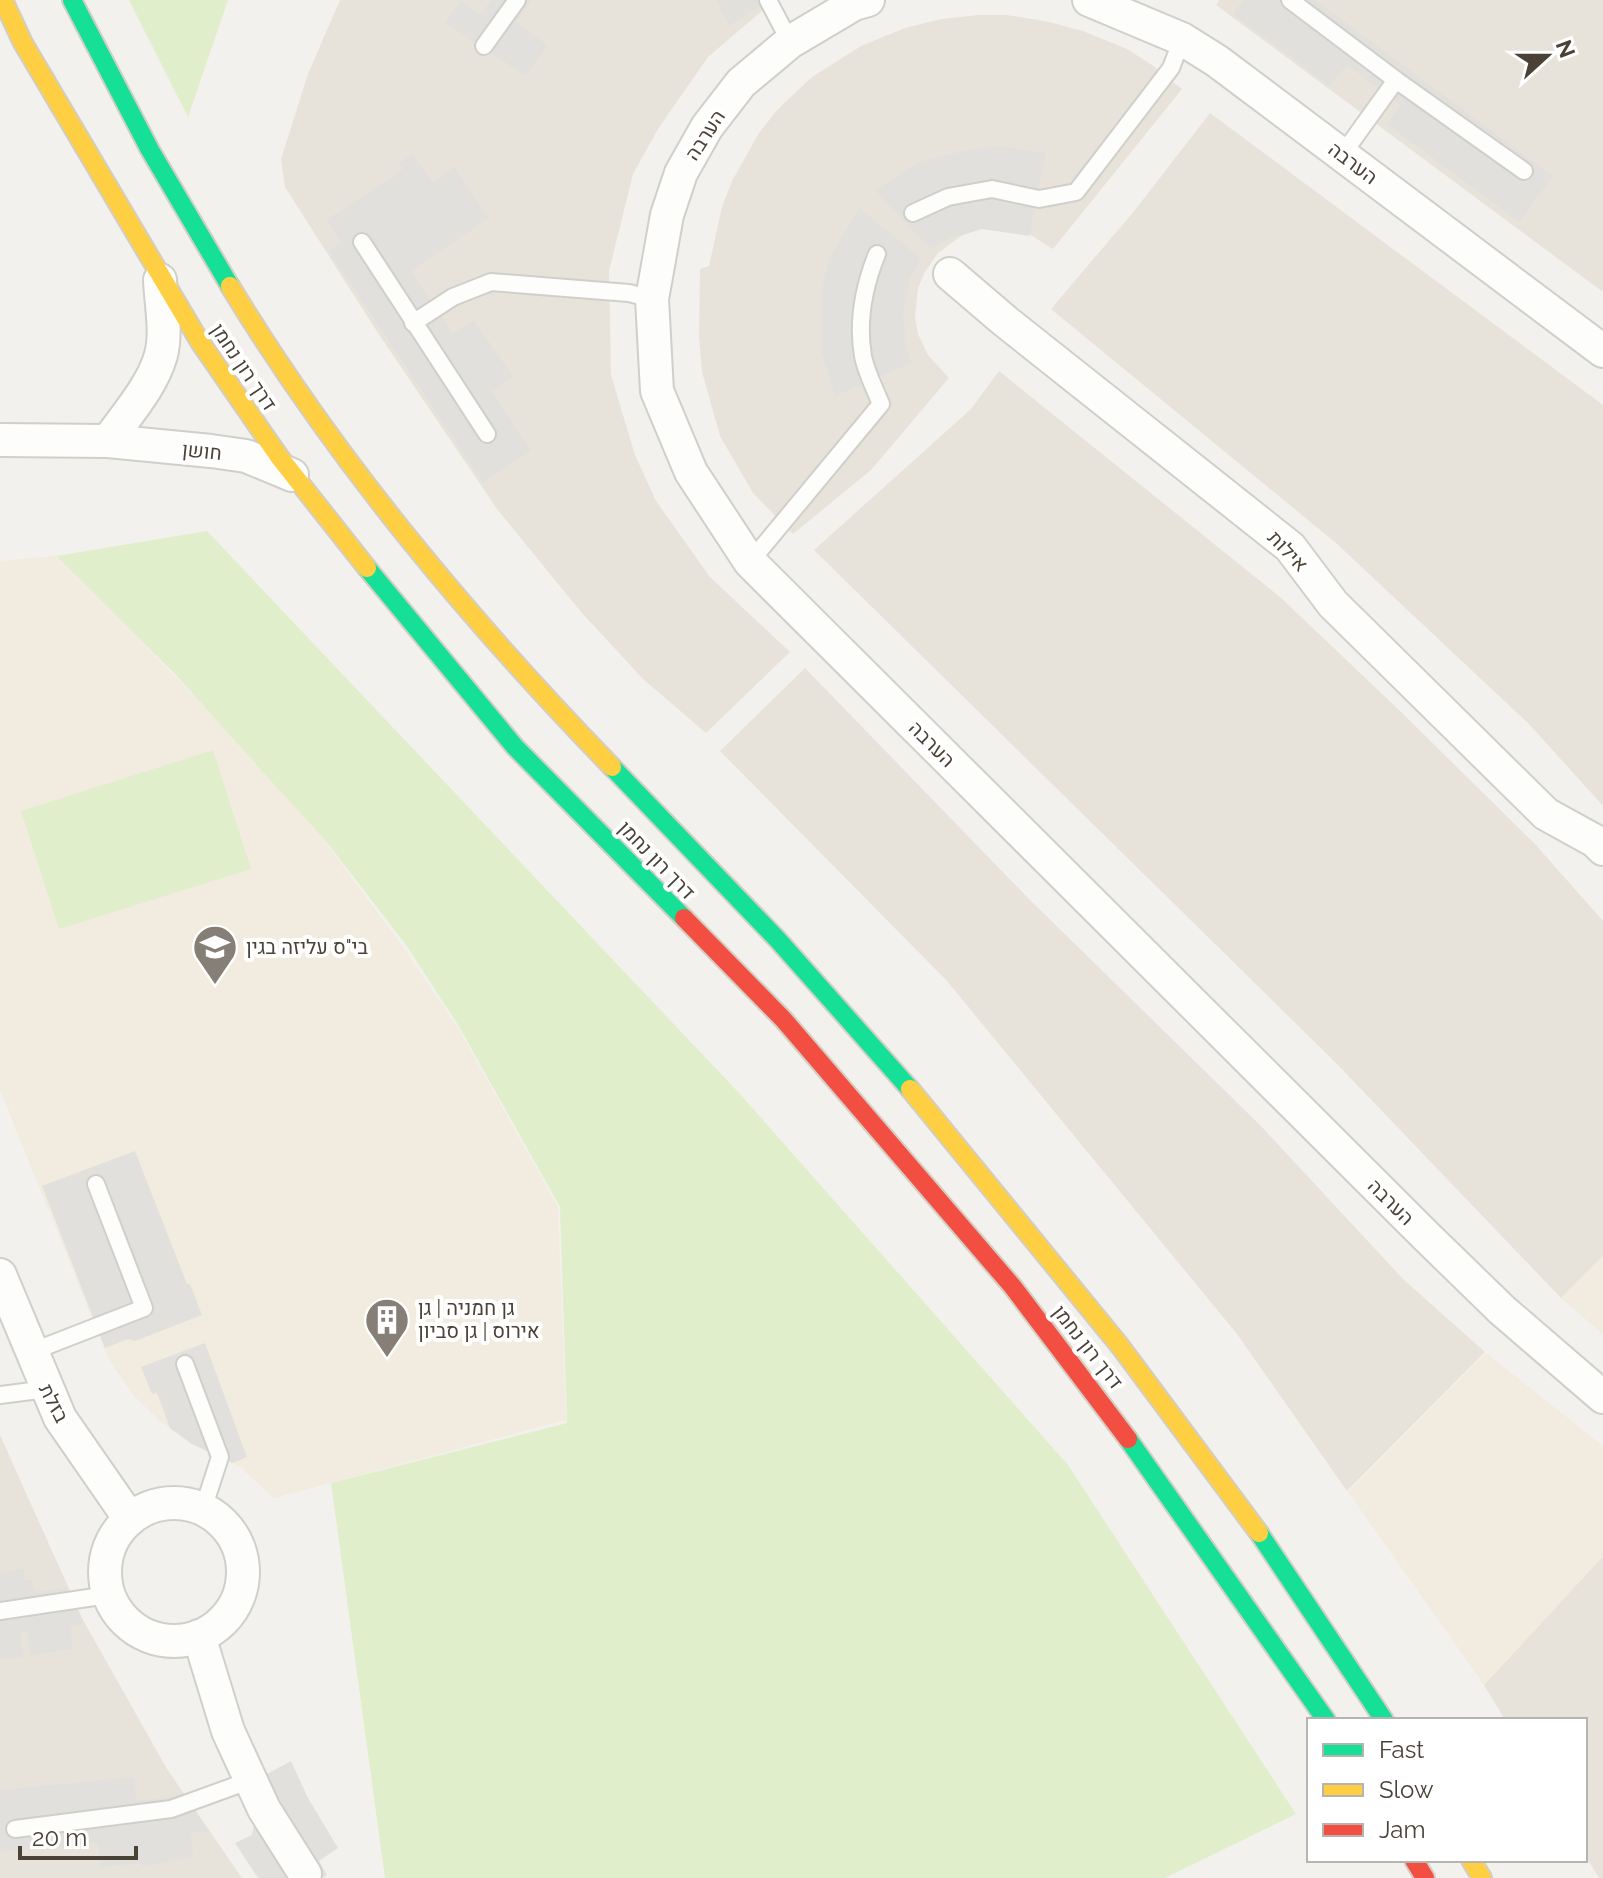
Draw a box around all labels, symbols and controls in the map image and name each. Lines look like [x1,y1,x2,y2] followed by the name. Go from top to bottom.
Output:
[1507,16,1587,96] north arrow
[1551,36,1581,61] text: N
[680,105,730,165] street label: הערבה
[1324,137,1382,189] street label: הערבה
[206,319,282,415] street label: דרך רון נחמן
[181,437,223,465] street label: חושן
[1263,526,1313,576] street label: אילות
[904,716,960,772] street label: הערבה
[614,816,700,904] street label: דרך רון נחמן
[191,923,239,986] school or university icon: בי"ס עליזה בגין
[246,935,369,959] place label: בי"ס עליזה בגין
[1363,1174,1419,1230] street label: הערבה
[363,1296,411,1359] building icon: גן חמניה | גן אירוס | גן סביון
[418,1296,540,1343] place label: גן חמניה | גן אירוס | גן סביון
[1048,1300,1128,1394] street label: דרך רון נחמן
[34,1380,74,1427] street label: בזלת
[1307,1718,1587,1862] legend
[1379,1735,1424,1764] text: Fast
[1379,1775,1434,1804] text: Slow
[20,1810,136,1860] scale bar
[1379,1815,1425,1844] text: Jam
[32,1823,87,1852] text: 20 m

